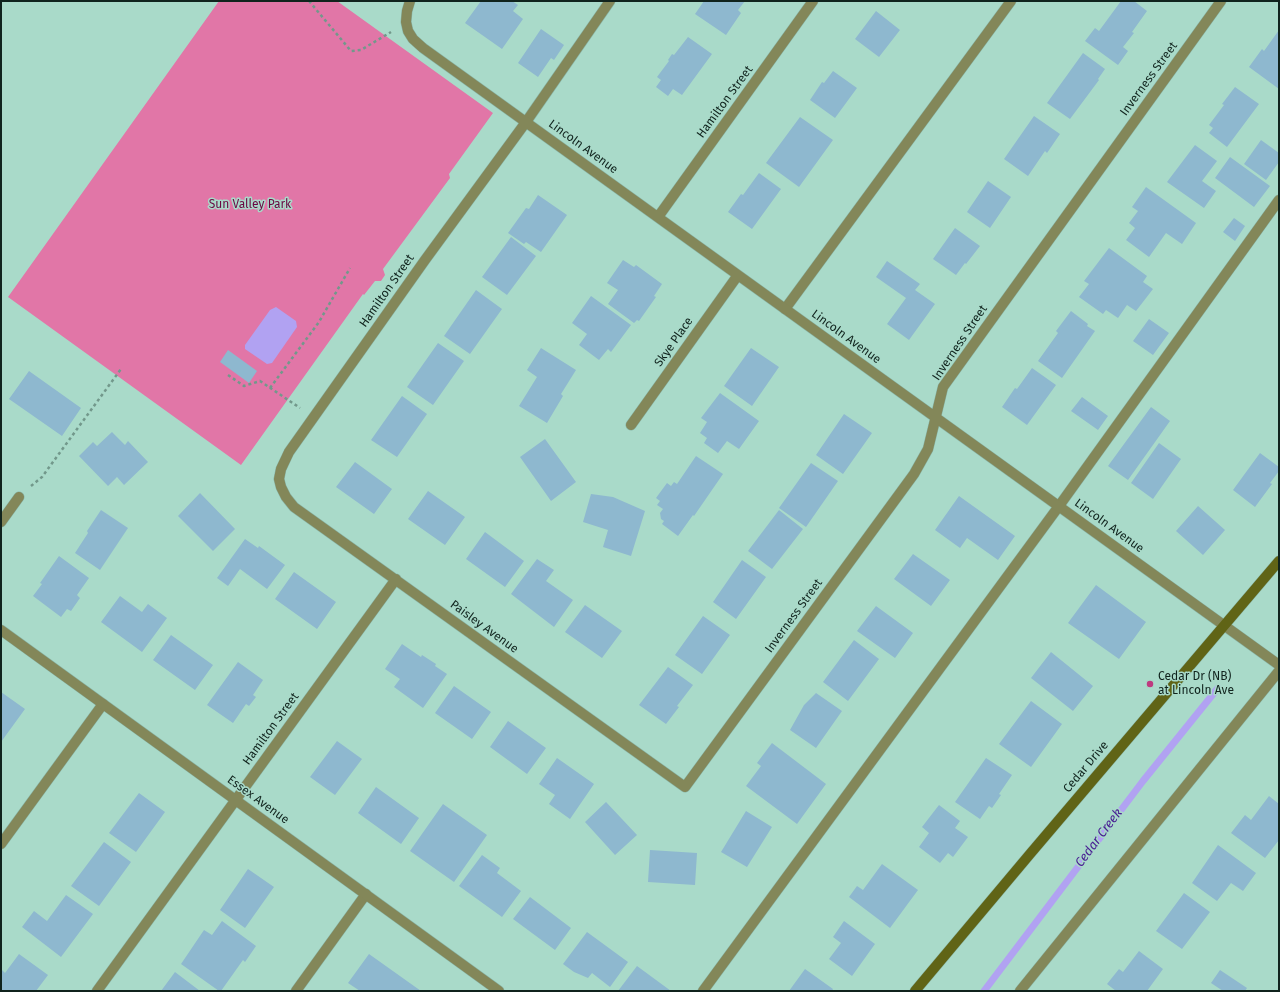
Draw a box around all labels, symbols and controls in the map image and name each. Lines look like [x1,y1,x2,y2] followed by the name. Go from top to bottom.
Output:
[1117,39,1181,119] street label: Inverness Street
[694,63,756,141] street label: Hamilton Street
[545,117,621,177] street label: Lincoln Avenue
[209,198,291,212] park label: Sun Valley Park
[356,252,418,330] street label: Hamilton Street
[929,303,991,383] street label: Inverness Street
[808,307,884,367] street label: Lincoln Avenue
[652,314,696,370] street label: Skye Place
[1071,496,1147,556] street label: Lincoln Avenue
[762,576,826,656] street label: Inverness Street
[447,597,521,657] street label: Paisley Avenue
[1158,670,1234,698] place label: Cedar Dr (NB) at Lincoln Ave
[1145,679,1155,689] marker: Cedar Dr (NB) at Lincoln Ave
[240,690,302,768] street label: Hamilton Street
[1060,738,1112,796] street label: Cedar Drive
[224,773,292,827] street label: Essex Avenue
[1072,806,1126,870] water label: Cedar Creek

